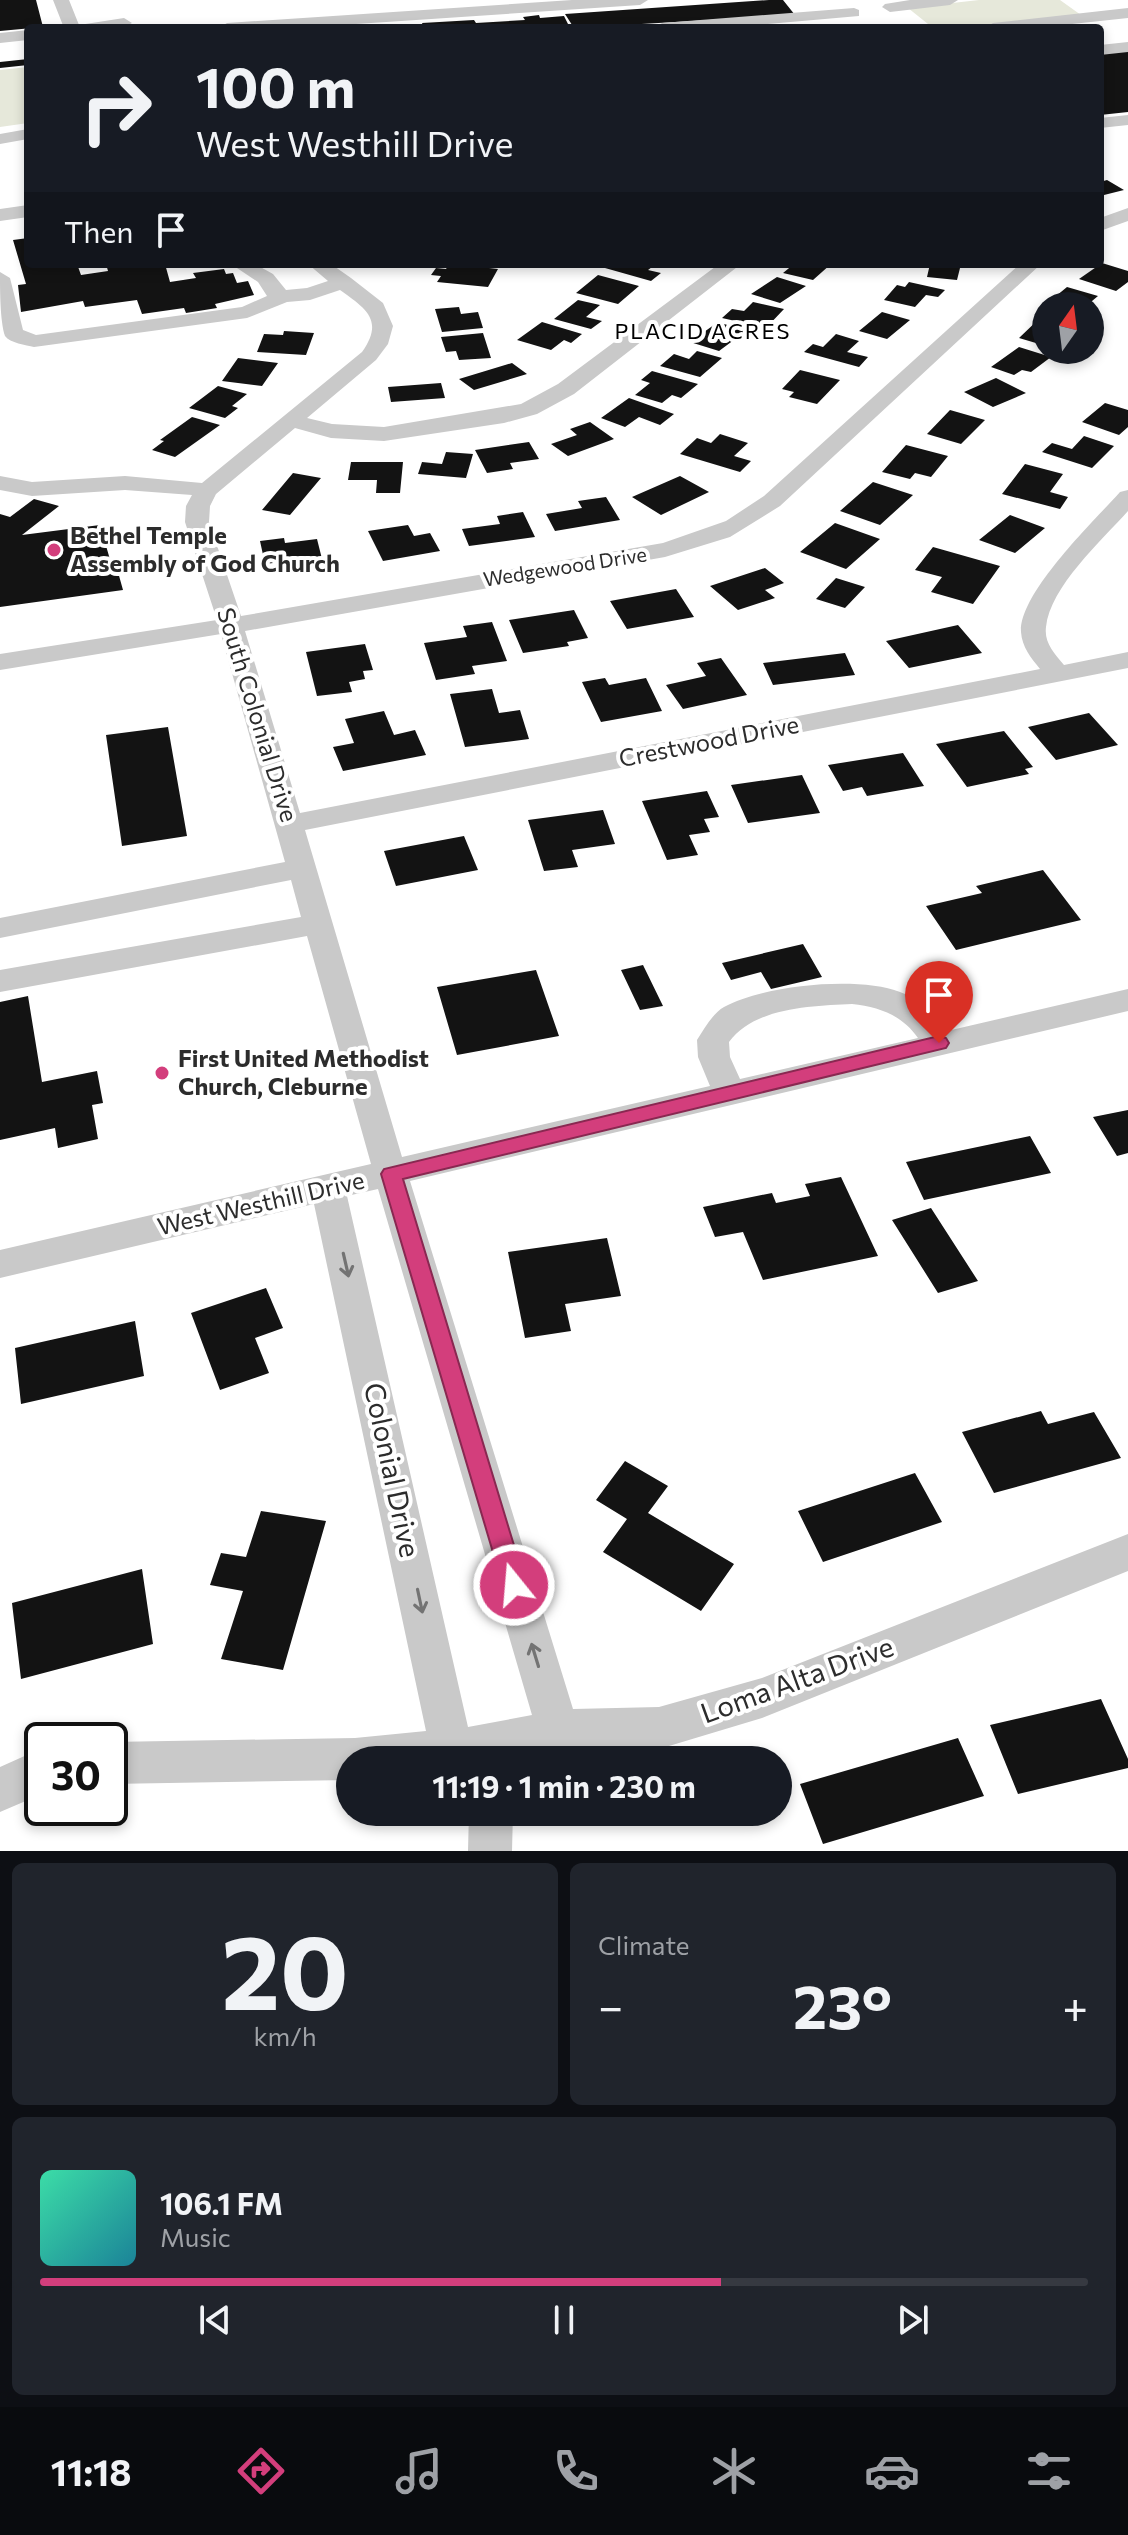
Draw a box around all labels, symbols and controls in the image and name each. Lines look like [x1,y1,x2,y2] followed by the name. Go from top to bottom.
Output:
[196,51,355,120] text: 100 m
[64,56,168,160] icon: right
[196,120,513,164] text: West Westhill Drive
[149,208,193,252] icon: arrive
[64,212,133,249] text: Then
[1032,292,1104,364] north arrow
[1032,292,1104,364] map controls
[615,317,791,344] district label: PLACID ACRES
[70,520,340,577] place label: Bethel Temple Assembly of God Church
[45,541,63,559] marker: Bethel Temple Assembly of God Church
[481,541,648,591] street label: Wedgewood Drive
[212,604,305,825] street label: South Colonial Drive
[616,709,801,772] street label: Crestwood Drive
[905,961,973,1043] pin
[917,973,961,1017] icon: arrive
[178,1043,429,1100] place label: First United Methodist Church, Cleburne
[153,1064,171,1082] marker: First United Methodist Church, Cleburne
[154,1165,367,1240] street label: West Westhill Drive
[339,1251,354,1277] one-way arrow
[358,1379,428,1560] street label: Colonial Drive
[472,1543,556,1627] position arrow
[413,1587,428,1613] one-way arrow
[696,1628,898,1730] street label: Loma Alta Drive
[527,1643,542,1669] one-way arrow
[24,1722,128,1826] speed limit sign: 30
[432,1767,696,1804] text: 11:19 · 1 min · 230 m
[221,1904,349,2031] text: 20
[598,1929,690,1960] text: Climate
[793,1968,892,2041] text: 23°
[598,1978,623,2032] text: −
[1062,1978,1088,2032] text: +
[253,2020,317,2051] text: km/h
[160,2184,283,2221] text: 106.1 FM
[160,2221,231,2252] text: Music
[193,2298,237,2342] icon: previous
[542,2298,586,2342] icon: pause
[891,2298,935,2342] icon: next
[233,2443,289,2499] icon: directions
[391,2443,447,2499] icon: music
[548,2443,604,2499] icon: phone
[706,2443,762,2499] icon: climate
[864,2443,920,2499] icon: car
[1021,2443,1077,2499] icon: filters
[51,2449,131,2493] text: 11:18

